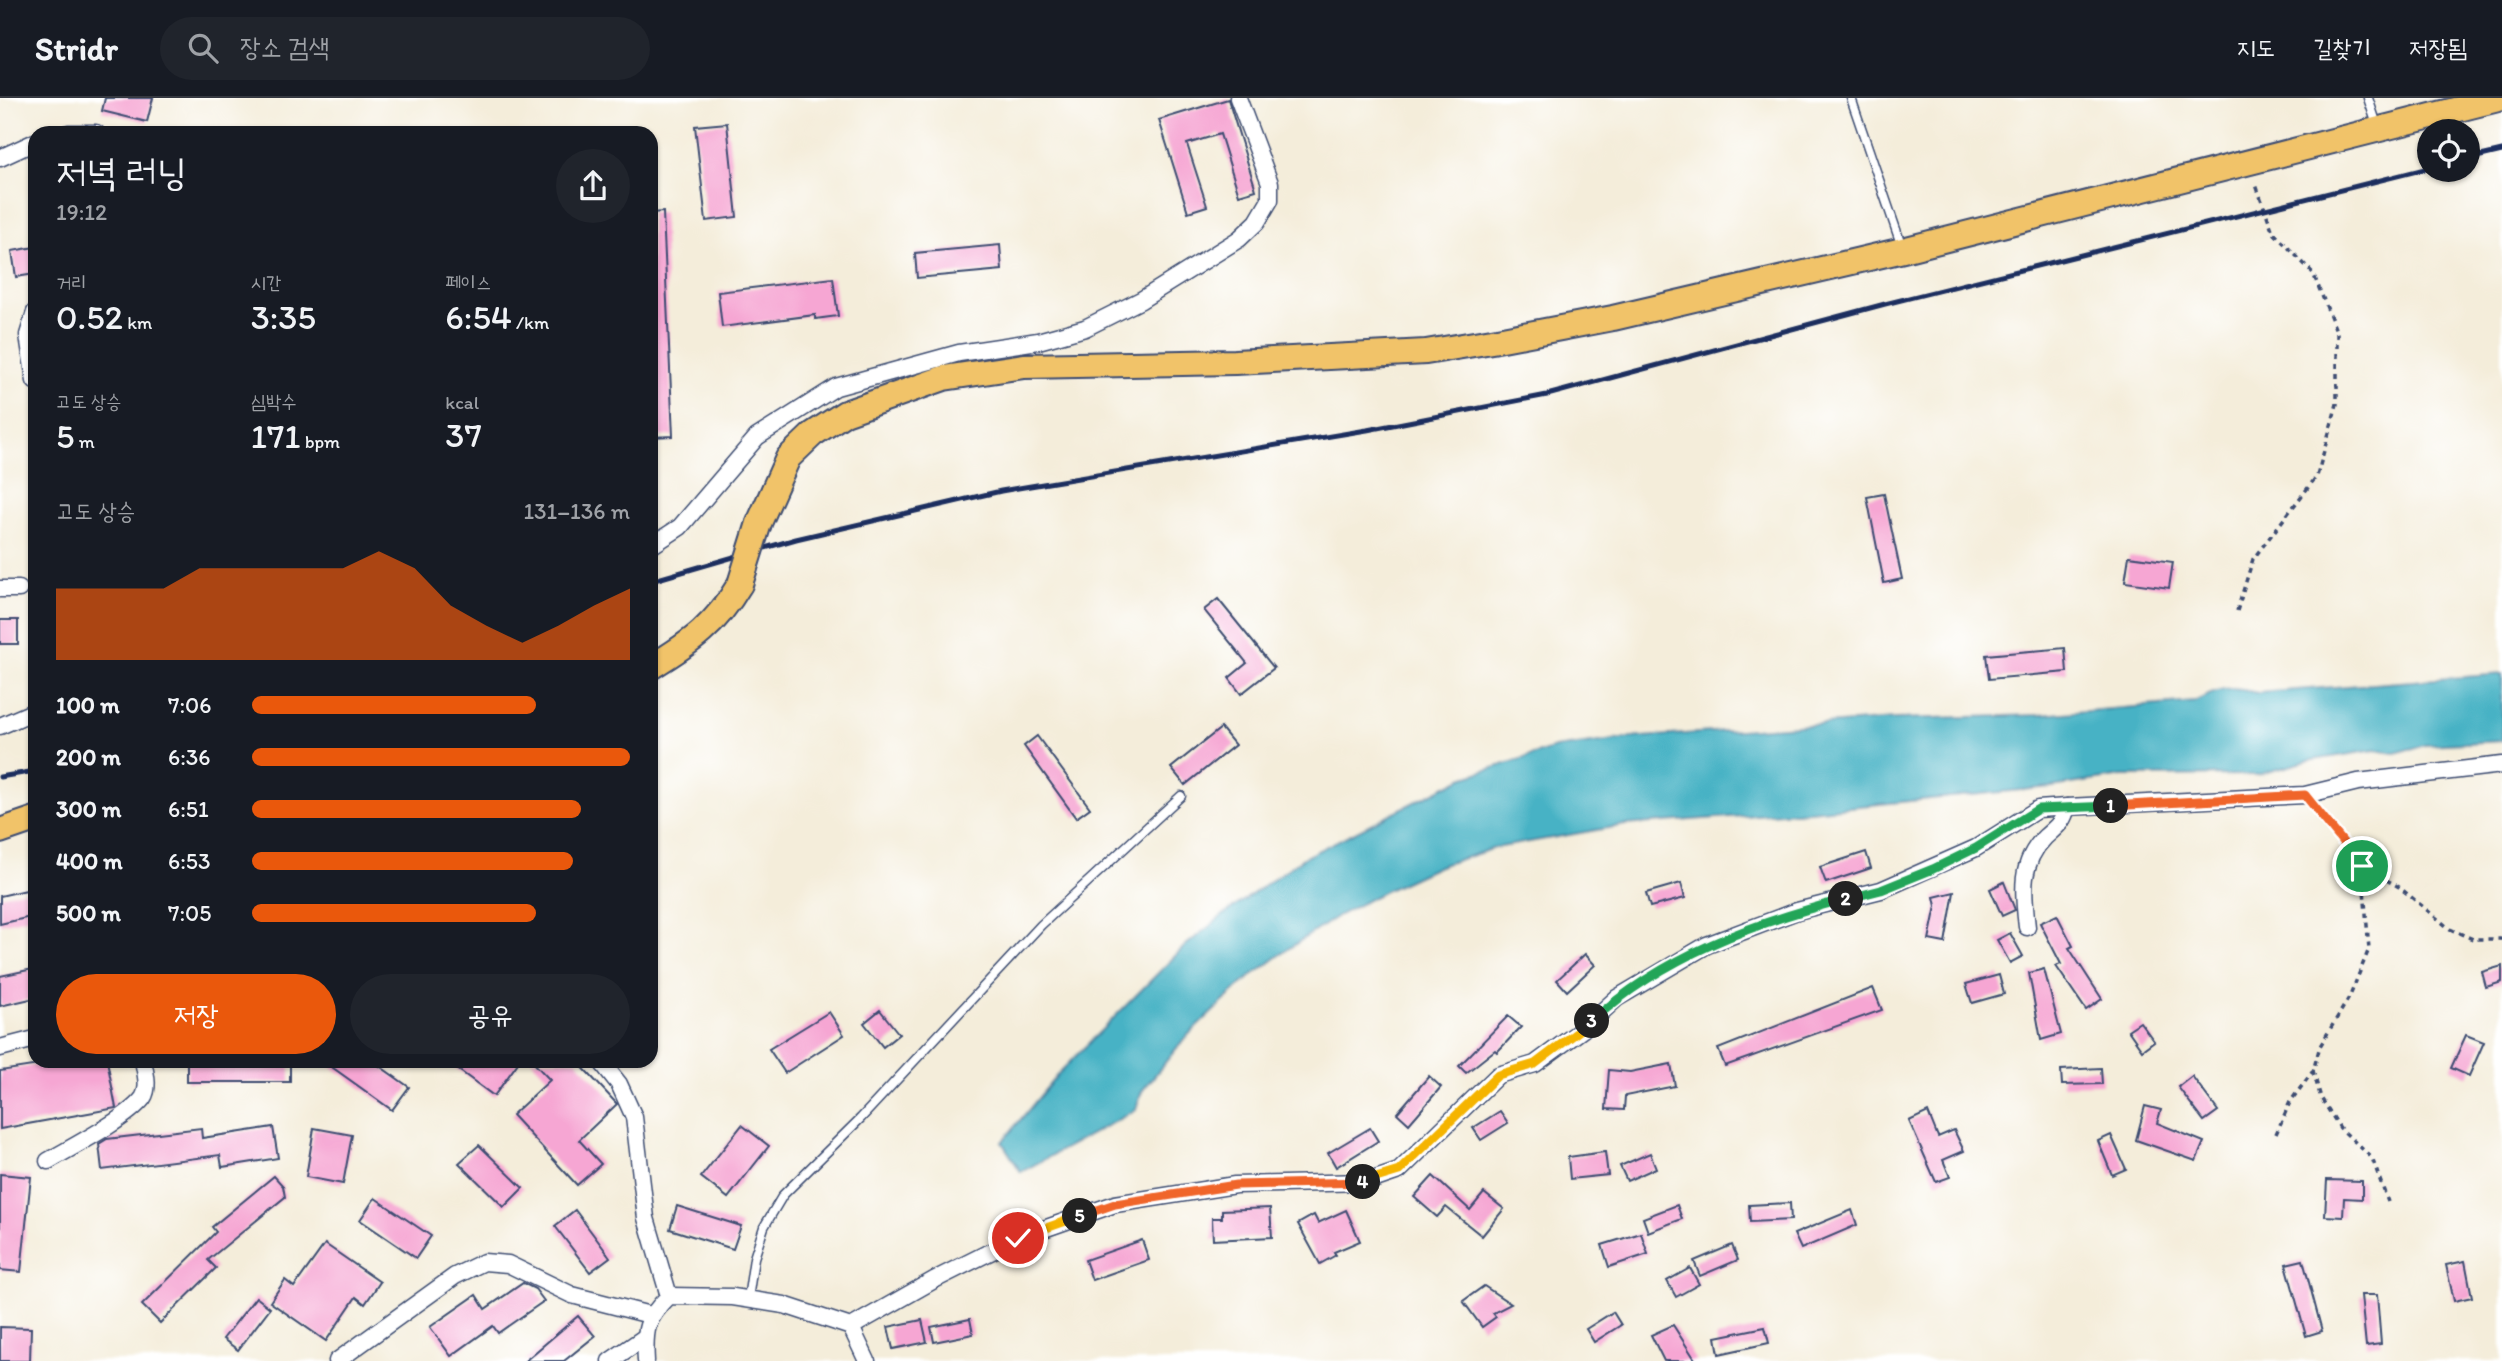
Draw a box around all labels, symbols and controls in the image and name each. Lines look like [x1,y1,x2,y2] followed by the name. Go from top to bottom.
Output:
[160,17,650,80] search box
[35,29,118,68] text: Stridr
[184,29,222,67] icon: search
[240,31,329,63] text: 장소 검색
[2237,33,2275,62] text: 지도
[2313,33,2371,62] text: 길찾기
[2409,33,2467,62] text: 저장됨
[2417,119,2480,182] map controls
[2417,119,2480,182] button: locate
[56,149,187,195] text: 저녁 러닝
[556,149,630,223] button: share
[56,198,107,226] text: 19:12
[56,271,87,294] text: 거리
[251,271,281,294] text: 시간
[445,271,491,294] text: 페이스
[56,296,123,338] text: 0.52
[251,296,316,338] text: 3:35
[445,296,512,338] text: 6:54
[123,311,152,334] text: km
[512,311,549,334] text: /km
[56,390,121,413] text: 고도 상승
[251,390,297,413] text: 심박수
[445,391,479,414] text: kcal
[445,414,482,456] text: 37
[56,415,74,457] text: 5
[251,415,301,457] text: 171
[74,430,95,453] text: m
[301,430,340,453] text: bpm
[56,497,135,525] text: 고도 상승
[523,497,630,525] text: 131–136 m
[56,691,120,719] text: 100 m
[168,691,211,719] text: 7:06
[56,743,121,771] text: 200 m
[168,743,211,771] text: 6:36
[2094,788,2128,824] pin: 1
[2106,794,2115,817] text: 1
[56,795,121,823] text: 300 m
[168,795,209,823] text: 6:51
[2332,836,2392,896] pin
[56,847,123,875] text: 400 m
[168,847,210,875] text: 6:53
[2343,847,2381,885] icon: arrive
[1828,882,1864,916] pin: 2
[1841,887,1851,910] text: 2
[56,899,121,927] text: 500 m
[168,899,211,927] text: 7:05
[56,974,336,1054] button: 저장
[350,974,630,1054] button: 공유
[1574,1004,1610,1038] pin: 3
[1586,1009,1597,1032] text: 3
[1346,1164,1380,1200] pin: 4
[1357,1170,1368,1193] text: 4
[1062,1198,1098,1234] pin: 5
[1075,1204,1084,1227] text: 5
[988,1208,1048,1268] pin
[999,1219,1037,1257] icon: check

